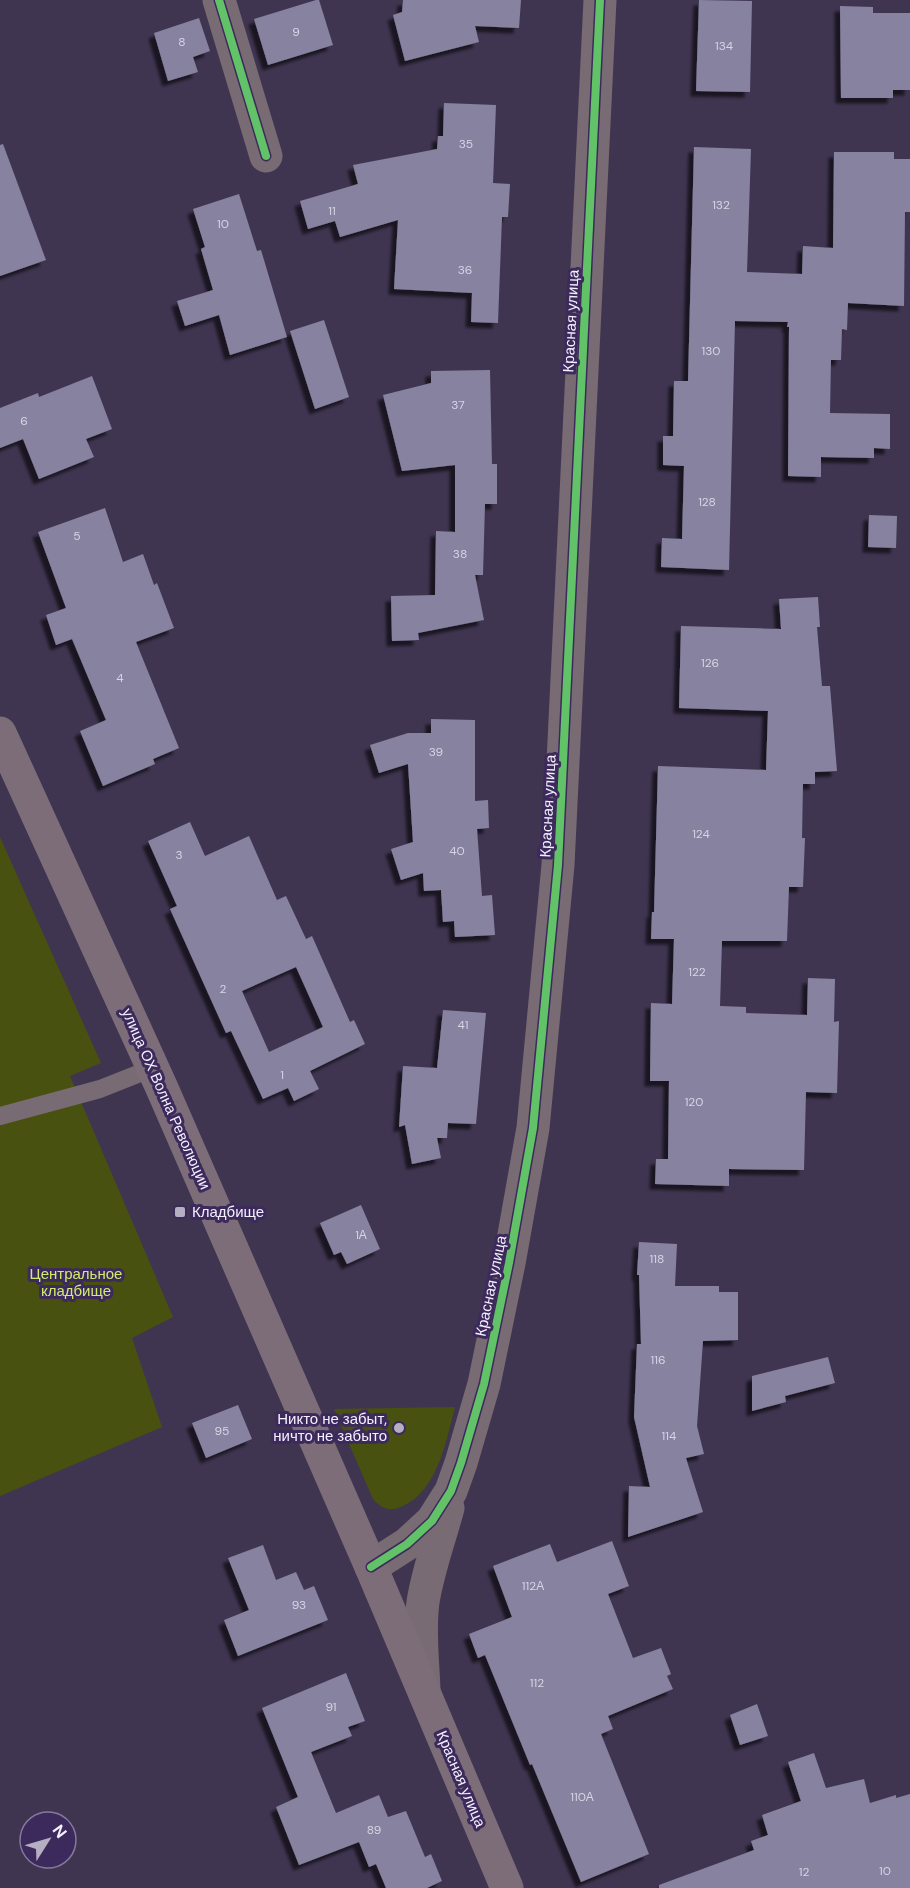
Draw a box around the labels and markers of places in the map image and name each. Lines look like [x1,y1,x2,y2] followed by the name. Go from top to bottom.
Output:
[192,1202,264,1222] place label: Кладбище
[173,1205,187,1219] marker: Кладбище
[273,1409,387,1446] place label: Никто не забыт, ничто не забыто
[392,1421,406,1435] marker: Никто не забыт, ничто не забыто

